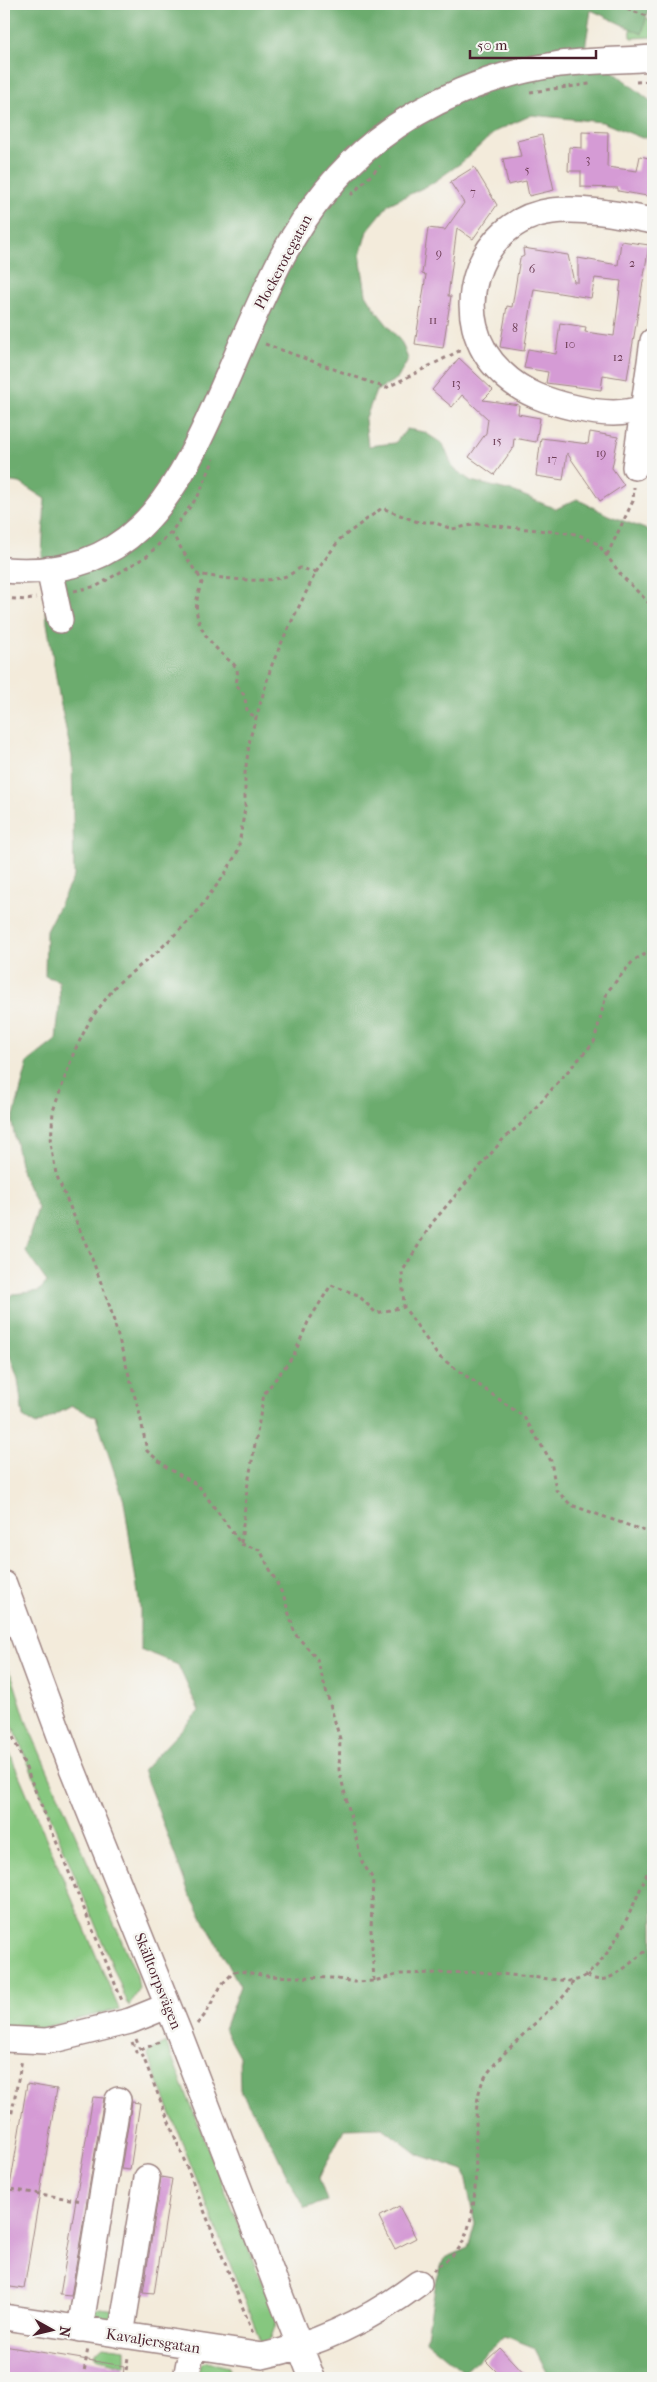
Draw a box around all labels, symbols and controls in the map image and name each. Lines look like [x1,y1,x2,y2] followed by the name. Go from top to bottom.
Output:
[470,28,596,60] scale bar
[477,36,508,54] text: 50 m
[586,152,591,166] house number: 3
[524,163,530,177] house number: 5
[470,185,476,199] house number: 7
[250,211,316,312] street label: Plockerotegatan
[436,246,442,260] house number: 9
[629,256,635,270] house number: 2
[529,262,536,276] house number: 6
[429,313,437,327] house number: 11
[512,321,518,335] house number: 8
[565,337,575,351] house number: 10
[613,350,623,364] house number: 12
[451,376,461,390] house number: 13
[492,434,502,448] house number: 15
[596,446,606,460] house number: 19
[547,452,557,466] house number: 17
[130,1930,186,2032] street label: Skälltorpsvägen
[28,2304,78,2354] north arrow
[55,2325,74,2339] text: N
[105,2325,202,2357] street label: Kavaljersgatan

